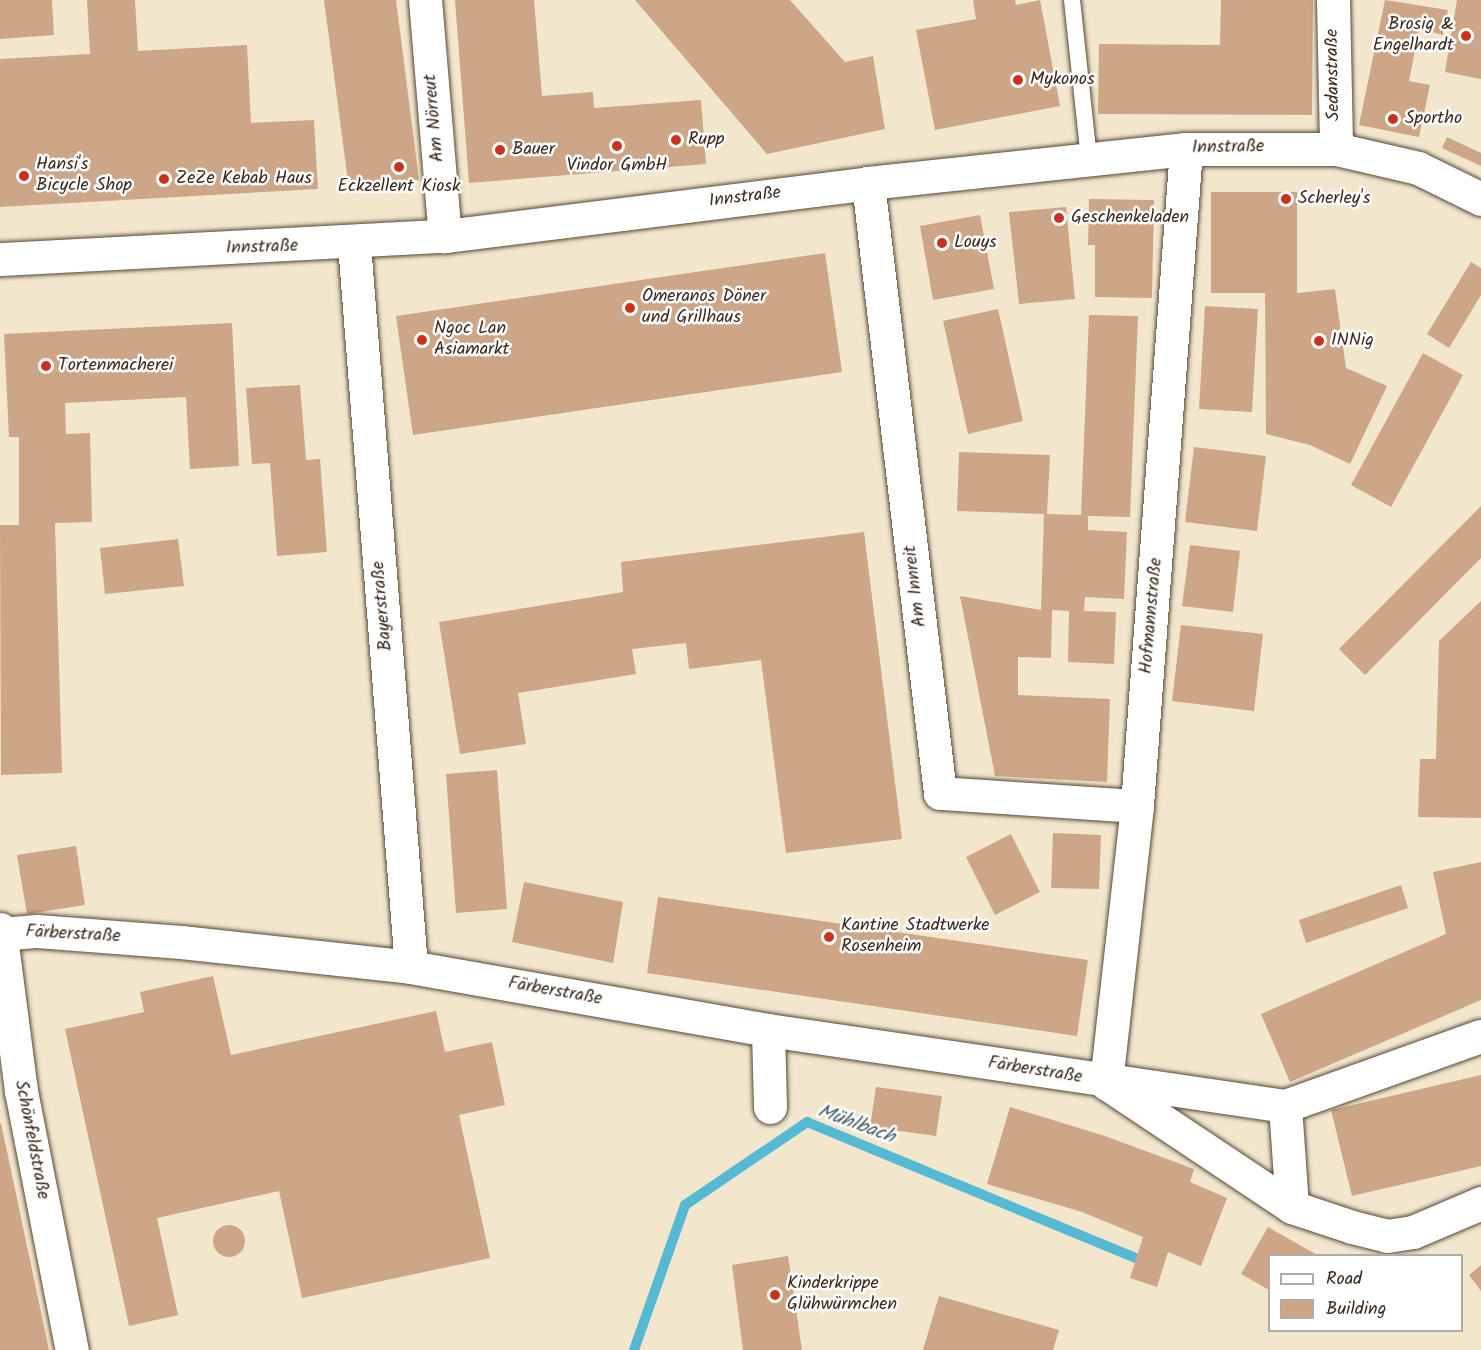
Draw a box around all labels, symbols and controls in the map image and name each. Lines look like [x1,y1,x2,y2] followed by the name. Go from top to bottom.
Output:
[1373,15,1454,57] place label: Brosig & Engelhardt
[1322,29,1346,121] street label: Sedanstraße
[1459,29,1473,43] marker: Brosig & Engelhardt
[1030,69,1095,91] place label: Mykonos
[420,73,450,163] street label: Am Nörreut
[1011,73,1025,87] marker: Mykonos
[1405,108,1462,130] place label: Sportho
[1386,112,1400,126] marker: Sportho
[688,129,724,151] place label: Rupp
[669,133,683,147] marker: Rupp
[1192,137,1264,159] street label: Innstraße
[512,139,555,161] place label: Bauer
[610,139,624,153] marker: Vindor GmbH
[493,143,507,157] marker: Bauer
[36,155,132,198] place label: Hansi's Bicycle Shop
[567,155,667,177] place label: Vindor GmbH
[392,160,406,174] marker: Eckzellent Kiosk
[176,168,312,190] place label: ZeZe Kebab Haus
[17,169,31,183] marker: Hansi's Bicycle Shop
[157,172,171,186] marker: ZeZe Kebab Haus
[338,176,460,198] place label: Eckzellent Kiosk
[708,183,782,213] street label: Innstraße
[1298,188,1371,210] place label: Scherley's
[1279,192,1293,206] marker: Scherley's
[1071,207,1189,229] place label: Geschenkeladen
[1052,211,1066,225] marker: Geschenkeladen
[954,232,997,254] place label: Louys
[225,236,299,260] street label: Innstraße
[935,236,949,250] marker: Louys
[642,287,766,330] place label: Omeranos Döner und Grillhaus
[623,301,637,315] marker: Omeranos Döner und Grillhaus
[434,319,509,362] place label: Ngoc Lan Asiamarkt
[1331,330,1374,352] place label: INNig
[415,333,429,347] marker: Ngoc Lan Asiamarkt
[1312,334,1326,348] marker: INNig
[58,355,173,377] place label: Tortenmacherei
[39,359,53,373] marker: Tortenmacherei
[900,544,932,628] street label: Am Innreit
[1136,557,1168,675] street label: Hofmannstraße
[368,560,398,652] street label: Bayerstraße
[841,916,989,958] place label: Kantine Stadtwerke Rosenheim
[25,922,121,948] street label: Färberstraße
[822,930,836,944] marker: Kantine Stadtwerke Rosenheim
[506,973,604,1011] street label: Färberstraße
[986,1053,1084,1089] street label: Färberstraße
[9,1079,53,1201] street label: Schönfeldstraße
[814,1100,898,1150] water label: Mühlbach
[1268,1254,1463,1332] legend
[1326,1265,1362,1294] text: Road
[787,1274,897,1316] place label: Kinderkrippe Glühwürmchen
[768,1288,782,1302] marker: Kinderkrippe Glühwürmchen
[1326,1295,1386,1324] text: Building

